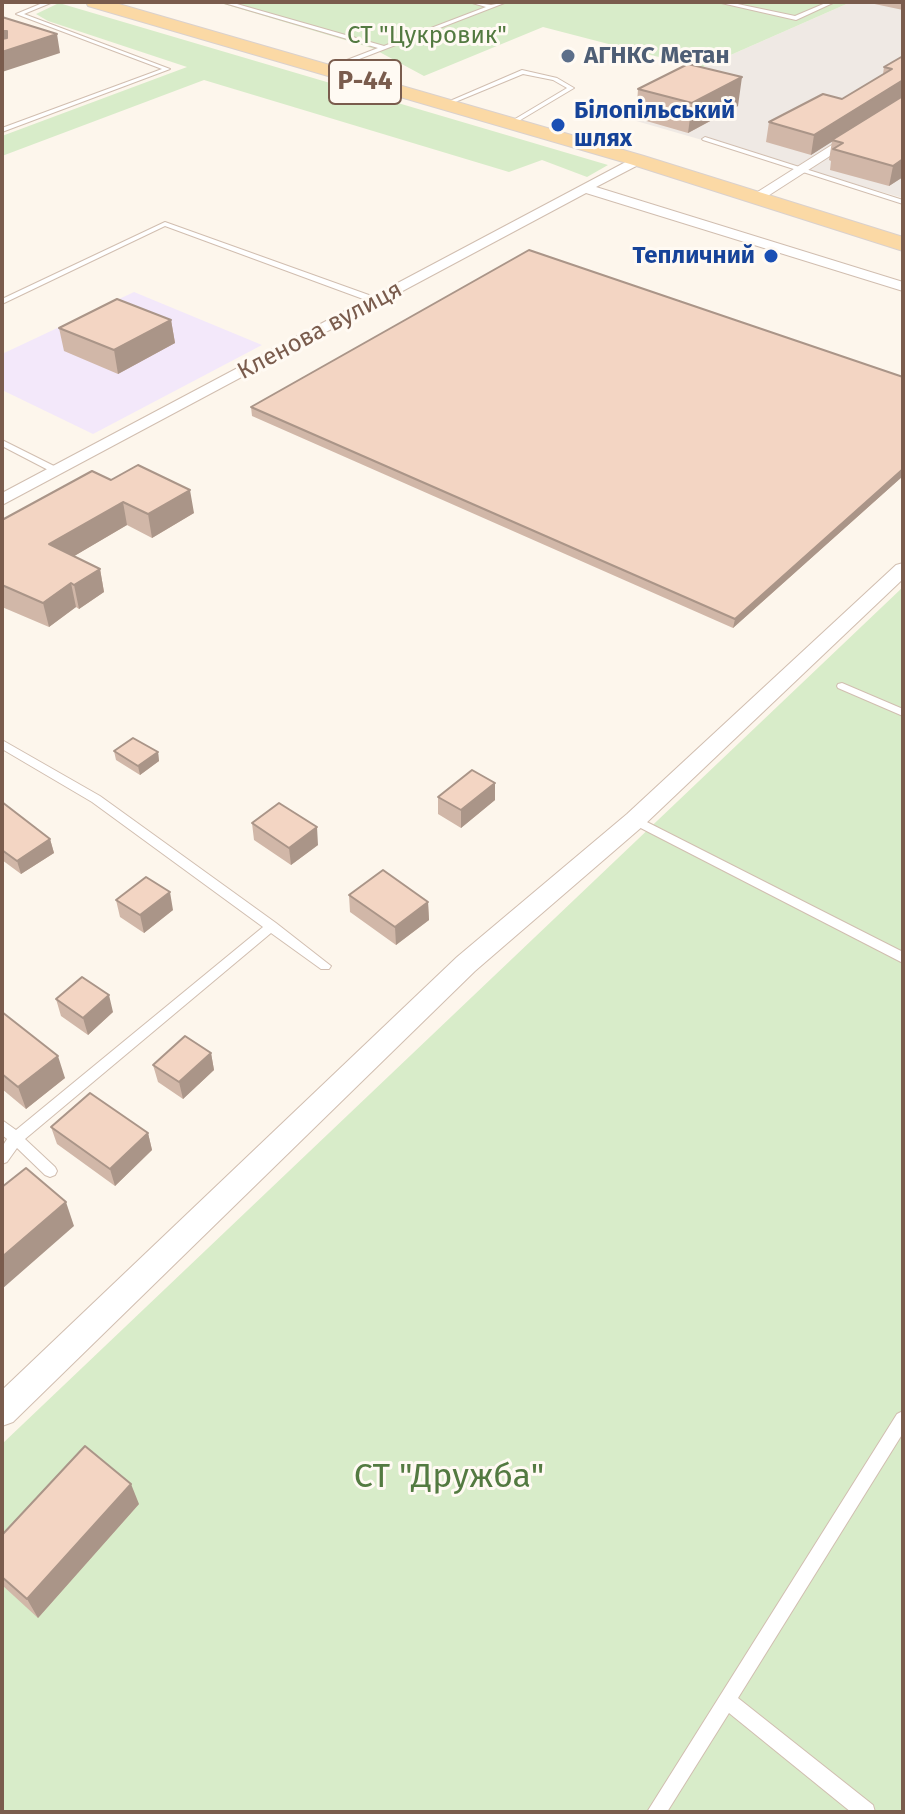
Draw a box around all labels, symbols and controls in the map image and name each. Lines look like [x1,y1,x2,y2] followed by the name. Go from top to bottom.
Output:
[347,22,507,50] park label: СТ "Цукровик"
[584,42,729,70] place label: АГНКС Метан
[559,47,577,65] marker: АГНКС Метан
[329,60,401,104] road number: Р-44
[574,97,735,153] place label: Білопільський шлях
[549,116,567,134] marker: Білопільський шлях
[633,242,755,270] place label: Тепличний
[762,247,780,265] marker: Тепличний
[233,276,407,386] street label: Кленова вулиця
[354,1458,544,1498] park label: СТ "Дружба"

